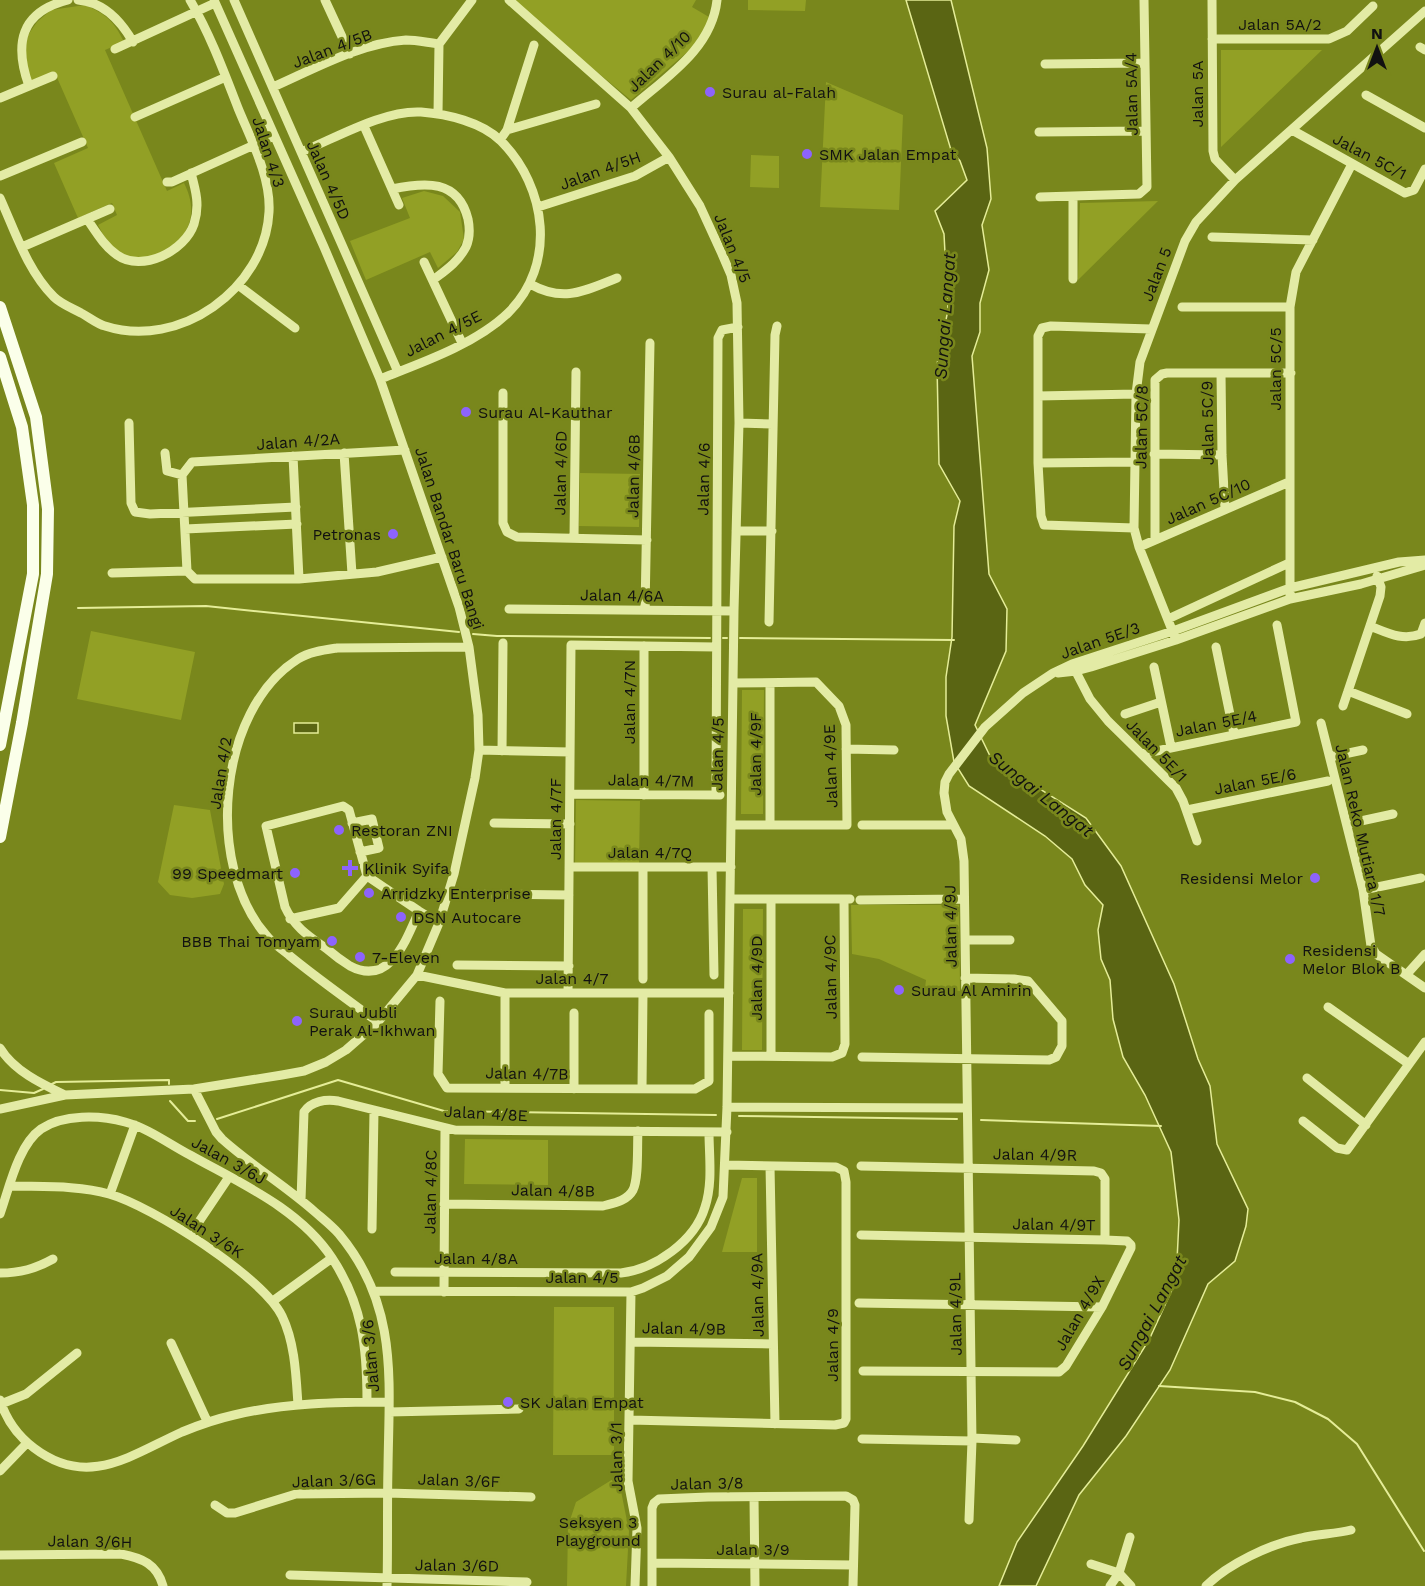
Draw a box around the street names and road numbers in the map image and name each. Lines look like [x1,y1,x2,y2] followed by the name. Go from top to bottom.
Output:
[1238,15,1322,34] street label: Jalan 5A/2
[290,25,375,72] street label: Jalan 4/5B
[624,27,695,96] street label: Jalan 4/10
[1121,52,1142,136] street label: Jalan 5A/4
[1188,60,1207,128] street label: Jalan 5A
[248,114,289,190] street label: Jalan 4/3
[1330,129,1410,184] street label: Jalan 5C/1
[303,138,354,223] street label: Jalan 4/5D
[557,147,643,194] street label: Jalan 4/5H
[710,211,755,286] street label: Jalan 4/5
[1137,244,1175,304] street label: Jalan 5
[402,306,485,361] street label: Jalan 4/5E
[1266,327,1285,411] street label: Jalan 5C/5
[1197,381,1218,465] street label: Jalan 5C/9
[1131,385,1152,469] street label: Jalan 5C/8
[256,429,341,454] street label: Jalan 4/2A
[550,430,571,516] street label: Jalan 4/6D
[623,434,644,518] street label: Jalan 4/6B
[693,442,714,516] street label: Jalan 4/6
[411,444,488,632] street label: Jalan Bandar Baru Bangi
[1163,474,1253,529] street label: Jalan 5C/10
[580,585,665,606] street label: Jalan 4/6A
[1058,618,1142,663] street label: Jalan 5E/3
[620,660,639,744] street label: Jalan 4/7N
[1174,706,1259,741] street label: Jalan 5E/4
[746,712,765,796] street label: Jalan 4/9F
[1122,715,1191,786] street label: Jalan 5E/1
[707,717,728,791] street label: Jalan 4/5
[820,724,841,808] street label: Jalan 4/9E
[205,735,236,811] street label: Jalan 4/2
[1331,742,1390,918] street label: Jalan Reko Mutiara 1/7
[1212,764,1298,799] street label: Jalan 5E/6
[608,770,694,791] street label: Jalan 4/7M
[546,777,565,860] street label: Jalan 4/7F
[608,843,692,862] street label: Jalan 4/7Q
[940,884,961,968] street label: Jalan 4/9J
[820,934,841,1020] street label: Jalan 4/9C
[747,935,766,1021] street label: Jalan 4/9D
[536,969,608,988] street label: Jalan 4/7
[485,1063,569,1084] street label: Jalan 4/7B
[444,1102,528,1125] street label: Jalan 4/8E
[188,1132,269,1189] street label: Jalan 3/6J
[993,1144,1077,1165] street label: Jalan 4/9R
[420,1150,441,1234] street label: Jalan 4/8C
[511,1180,595,1201] street label: Jalan 4/8B
[167,1201,247,1262] street label: Jalan 3/6K
[1012,1214,1096,1235] street label: Jalan 4/9T
[434,1249,518,1268] street label: Jalan 4/8A
[747,1252,768,1337] street label: Jalan 4/9A
[545,1268,619,1287] street label: Jalan 4/5
[945,1272,966,1356] street label: Jalan 4/9L
[1050,1272,1109,1354] street label: Jalan 4/9X
[823,1308,842,1382] street label: Jalan 4/9
[642,1318,726,1339] street label: Jalan 4/9B
[358,1319,383,1393] street label: Jalan 3/6
[606,1422,627,1492] street label: Jalan 3/1
[291,1470,377,1491] street label: Jalan 3/6G
[417,1470,501,1491] street label: Jalan 3/6F
[670,1473,744,1494] street label: Jalan 3/8
[48,1531,132,1552] street label: Jalan 3/6H
[716,1540,790,1559] street label: Jalan 3/9
[415,1555,499,1576] street label: Jalan 3/6D

